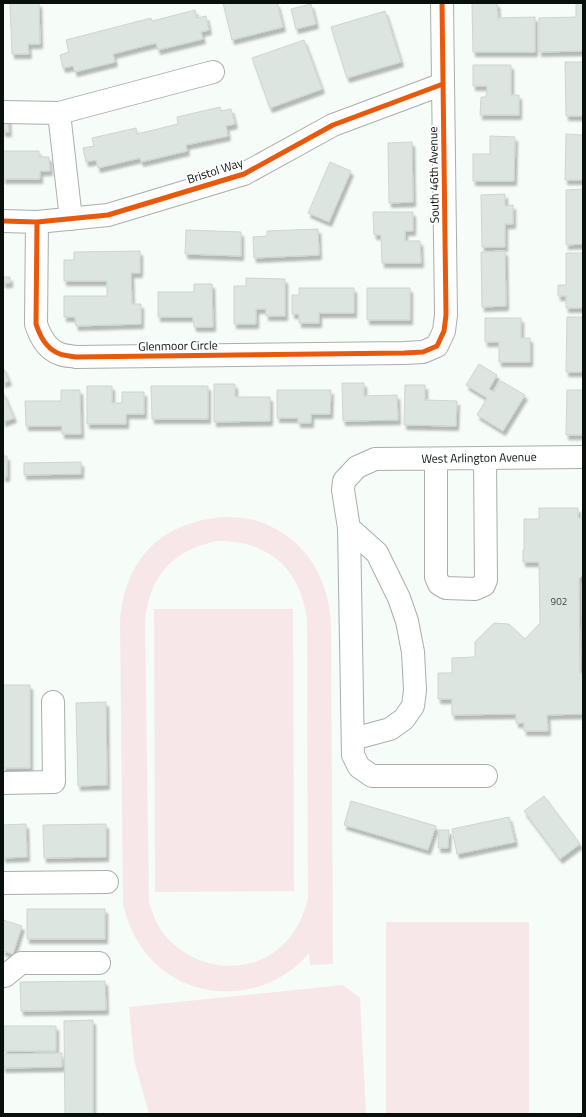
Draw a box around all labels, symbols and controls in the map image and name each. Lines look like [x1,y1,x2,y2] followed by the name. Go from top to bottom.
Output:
[423,126,444,224] street label: South 46th Avenue
[184,152,246,189] street label: Bristol Way
[138,335,218,356] street label: Glenmoor Circle
[421,447,537,468] street label: West Arlington Avenue
[551,594,567,609] house number: 902

